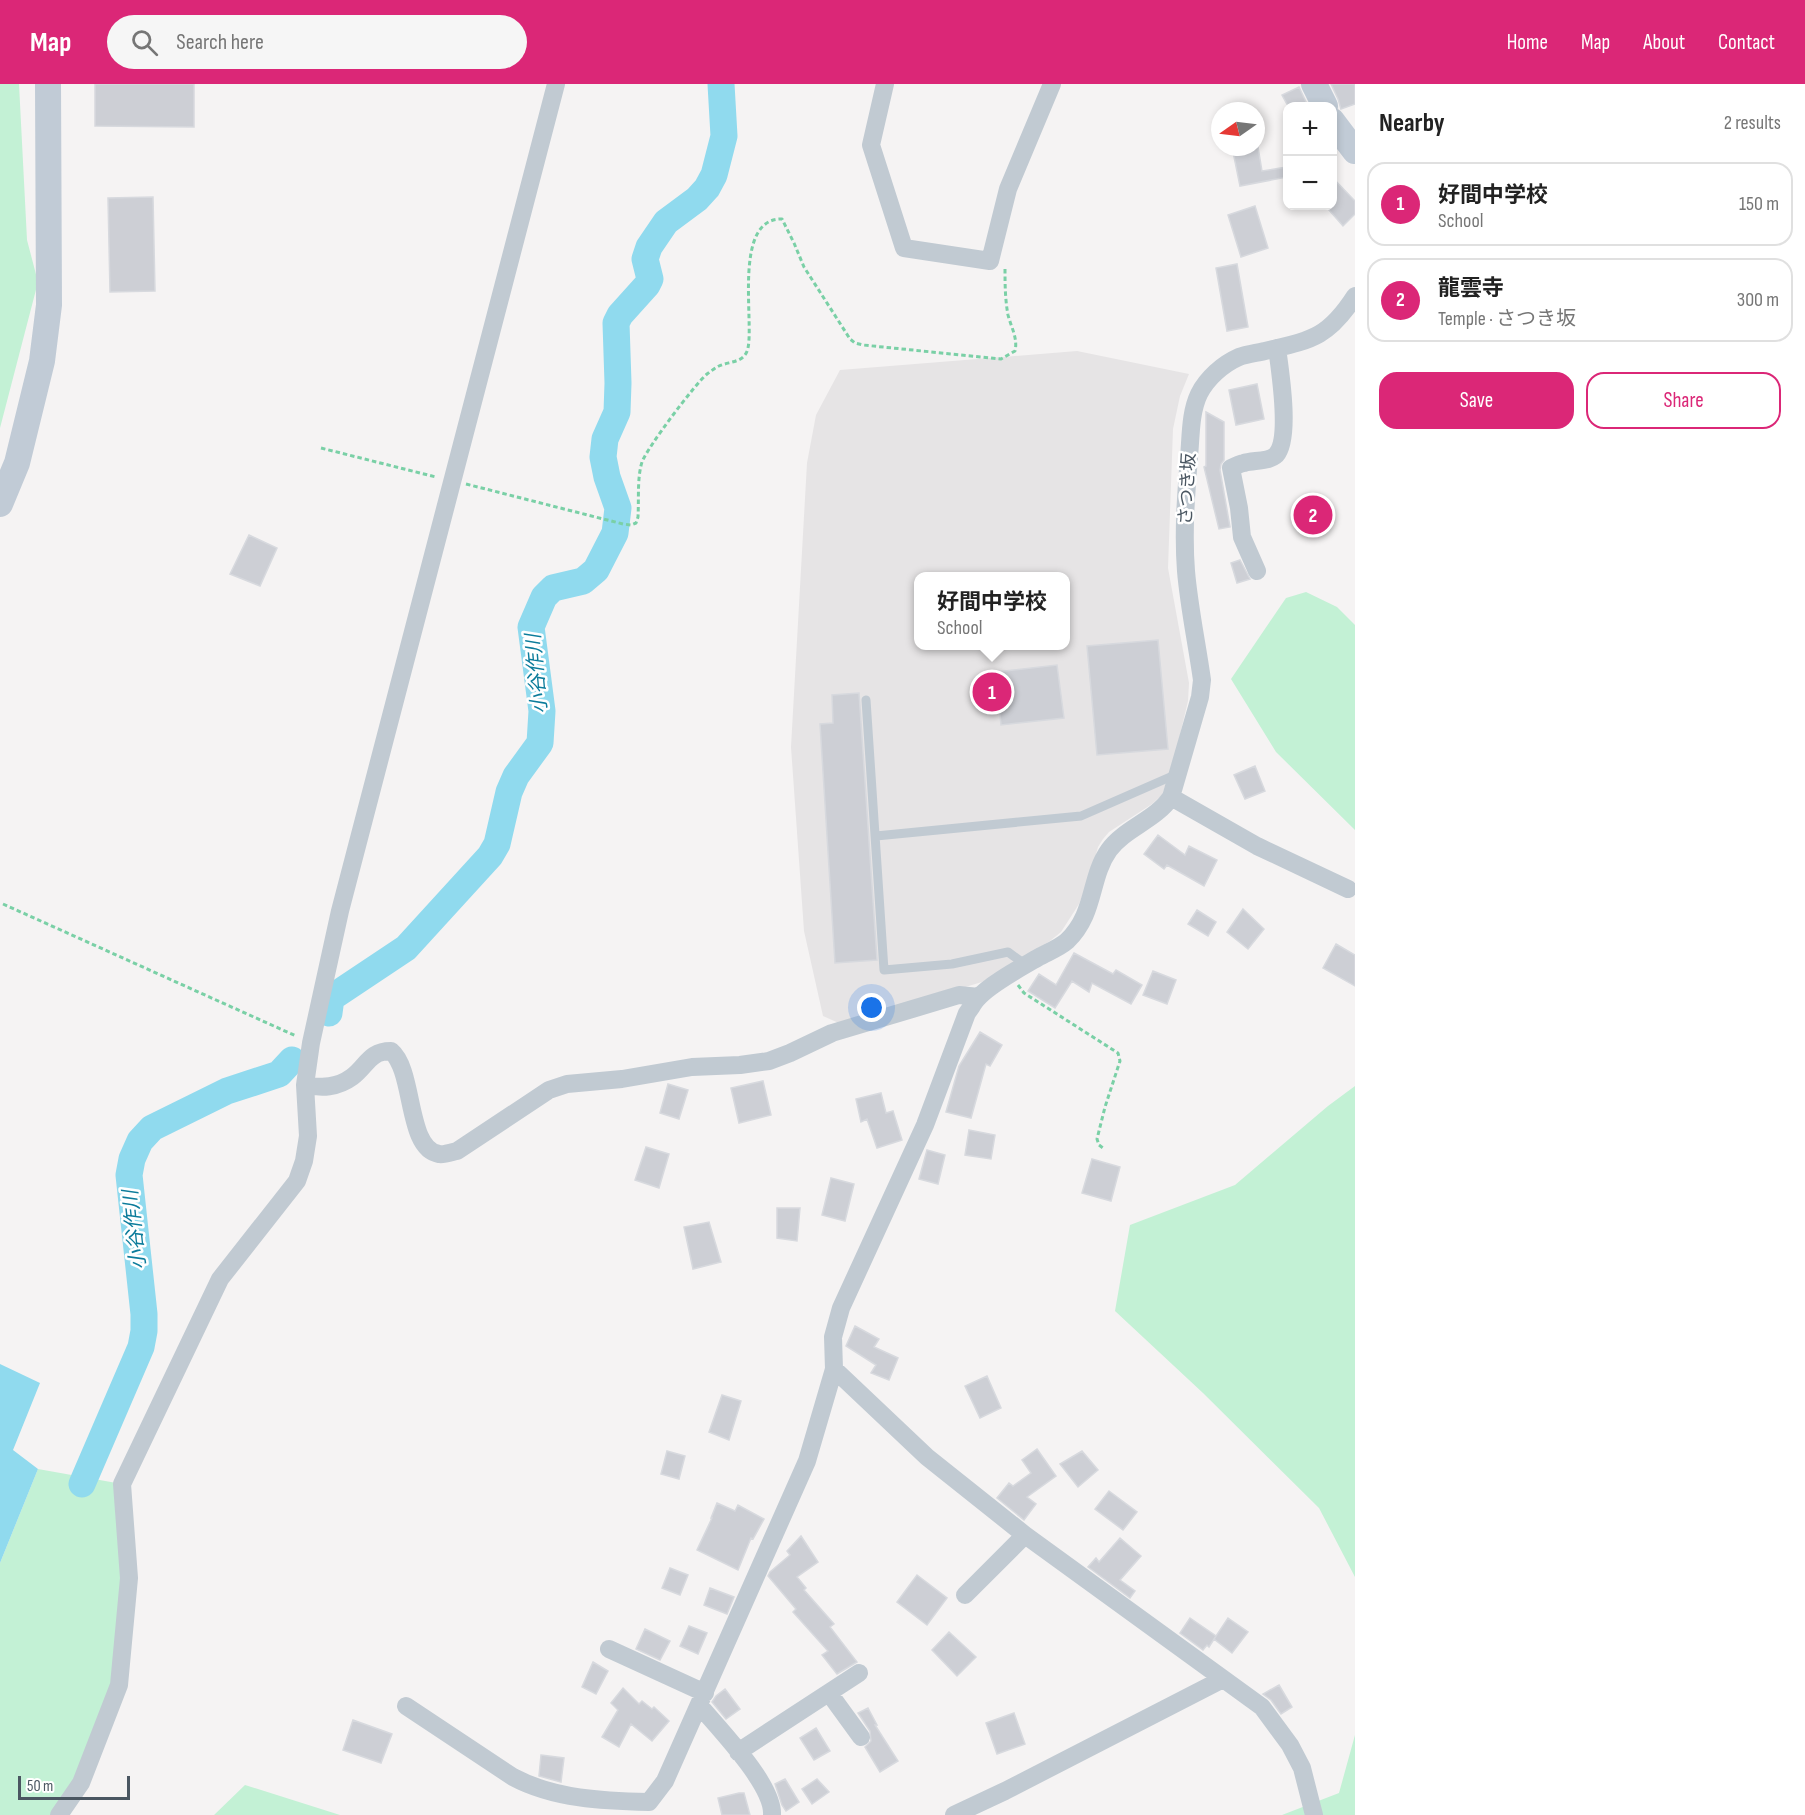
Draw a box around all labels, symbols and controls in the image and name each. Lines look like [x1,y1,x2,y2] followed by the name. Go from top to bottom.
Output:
[107,15,527,69] search box
[30,26,71,59] text: Map
[128,26,161,59] icon: search
[176,29,264,56] text: Search here
[1507,30,1548,55] text: Home
[1581,30,1610,55] text: Map
[1643,30,1685,55] text: About
[1718,30,1775,55] text: Contact
[1211,102,1265,156] north arrow
[1283,102,1337,210] map controls
[1283,102,1337,156] button: +
[1379,108,1445,139] text: Nearby
[1724,111,1781,135] text: 2 results
[1283,156,1337,210] button: −
[1438,182,1548,209] text: 好間中学校
[1397,192,1404,216] text: 1
[1739,192,1779,216] text: 150 m
[1438,209,1483,233] text: School
[1438,275,1504,302] text: 龍雲寺
[1396,288,1405,312] text: 2
[1737,288,1779,312] text: 300 m
[1438,307,1576,331] text: Temple · さつき坂
[1379,372,1574,429] button: Save
[1586,372,1781,429] button: Share
[1175,453,1200,526] street label: さつき坂
[1294,492,1332,538] pin: 2
[914,572,1070,650] popup
[937,589,1047,616] text: 好間中学校
[937,616,982,640] text: School
[521,631,552,715] water label: 小谷作川
[972,670,1012,714] pin: 1
[857,993,886,1022] your location
[119,1187,151,1271] water label: 小谷作川
[18,1773,130,1800] scale bar
[27,1777,53,1796] text: 50 m

